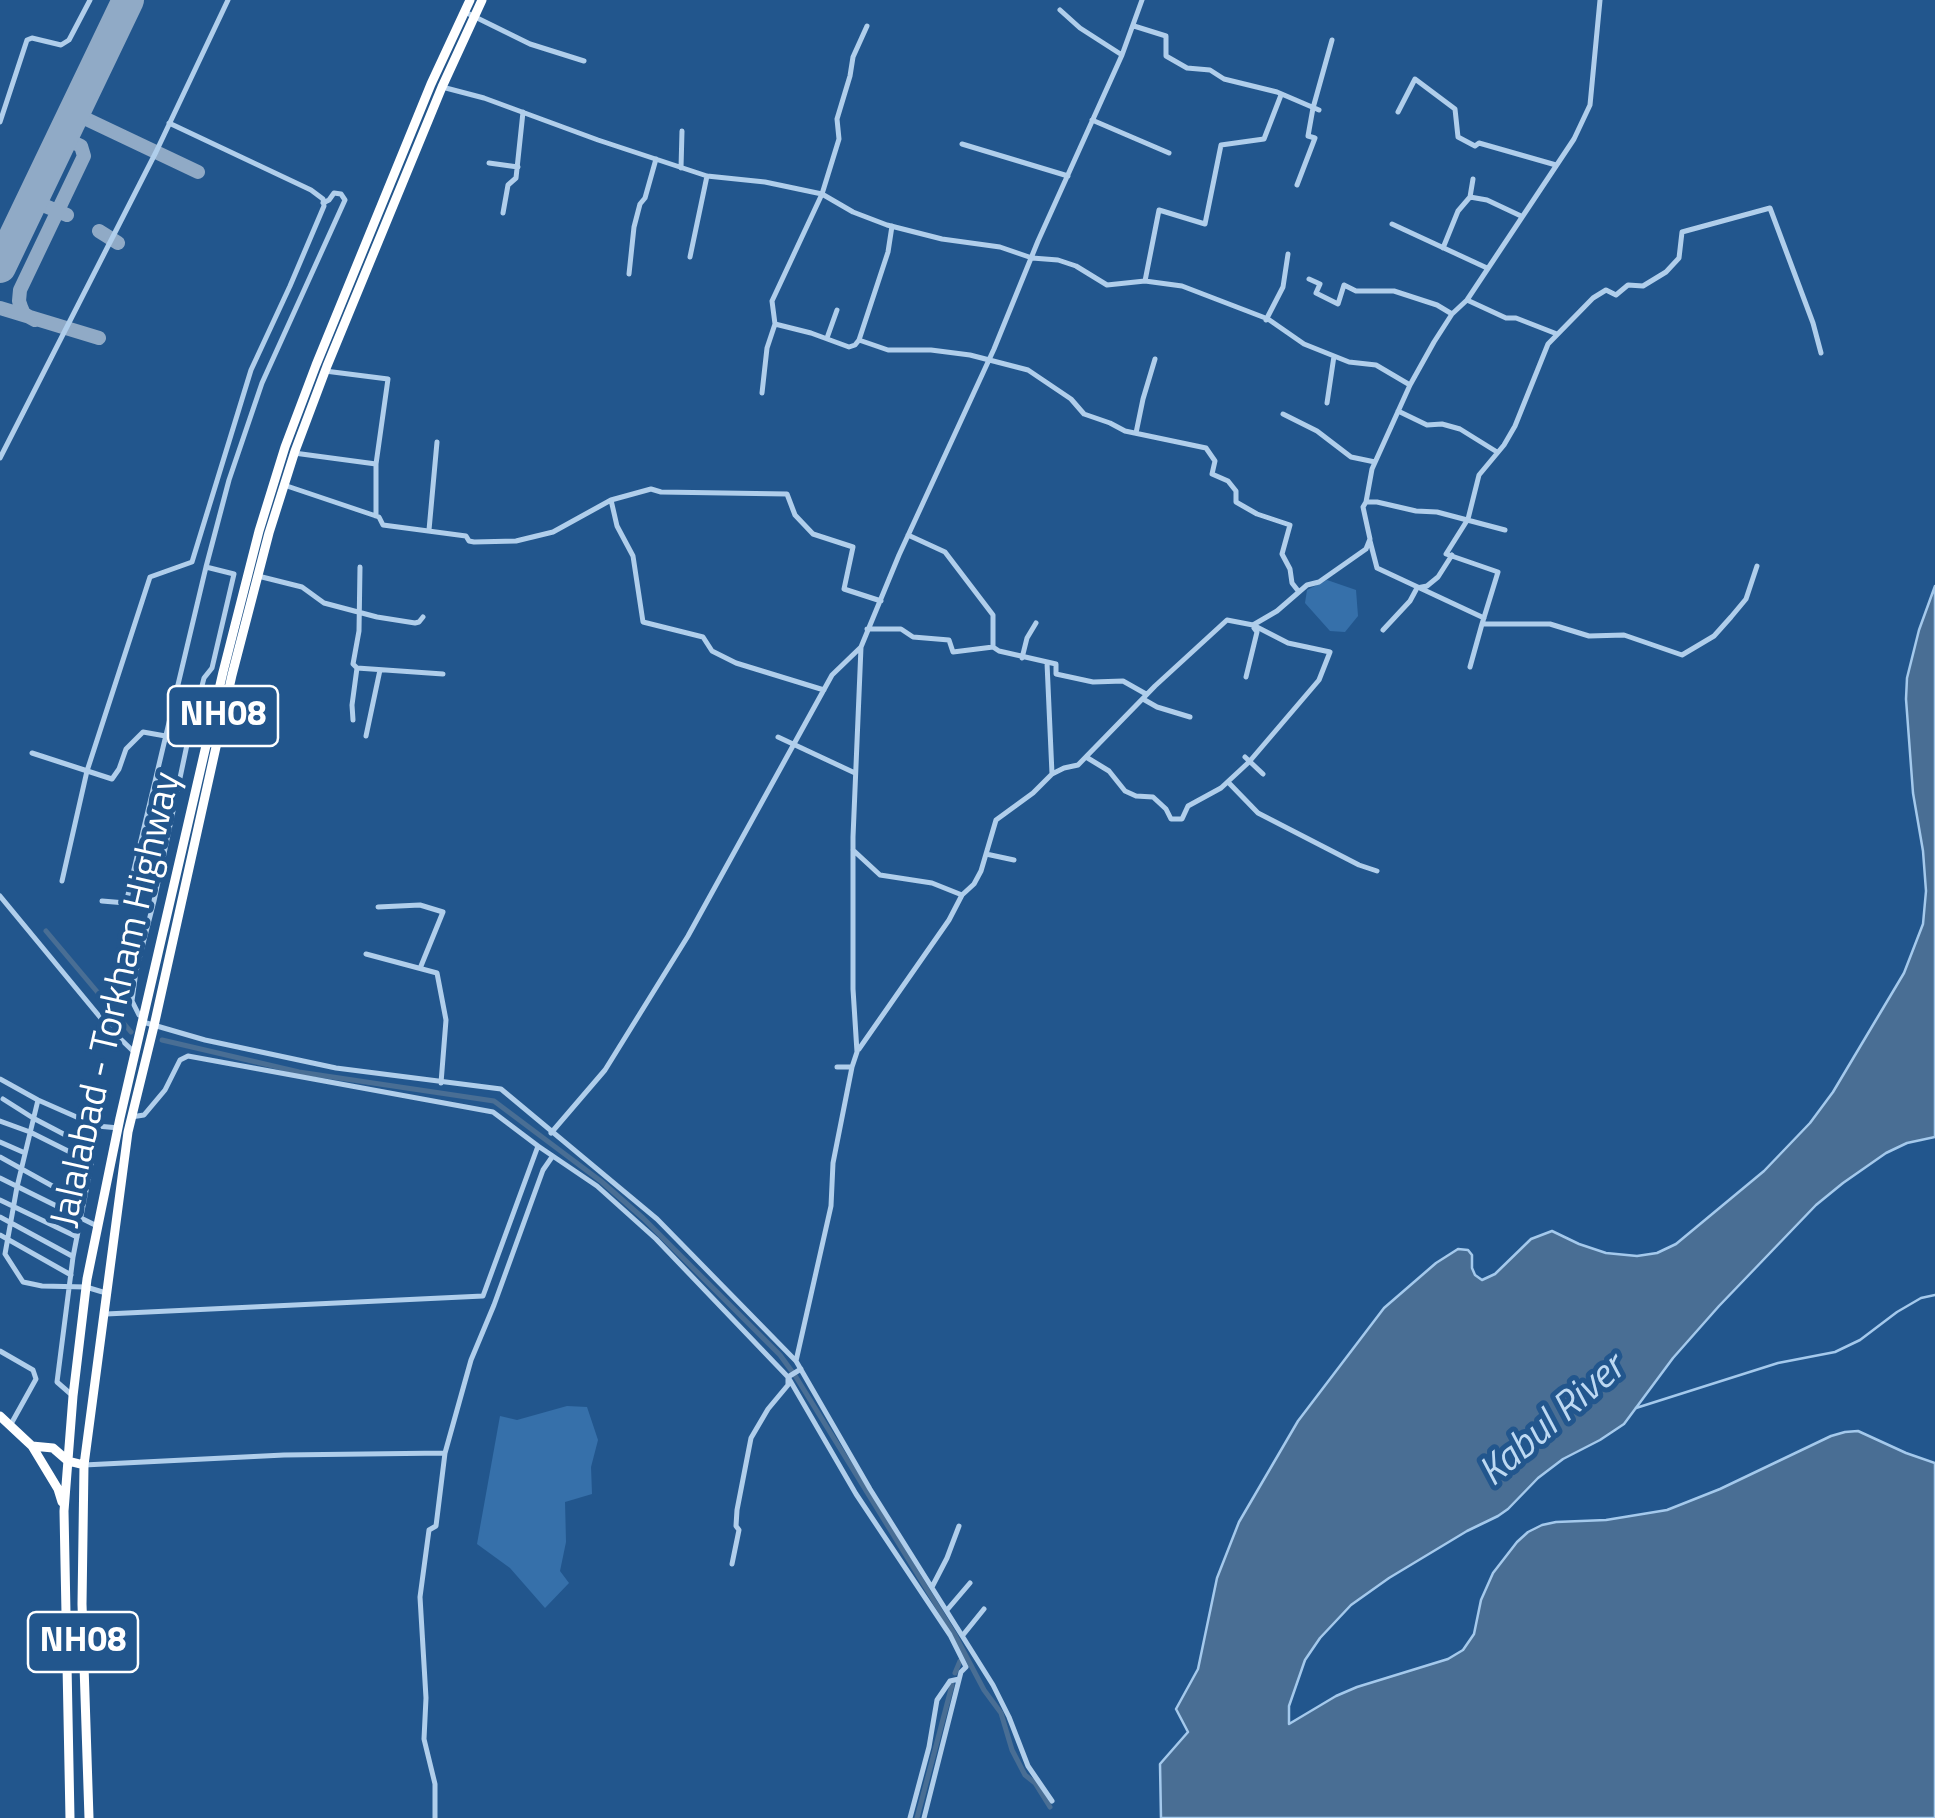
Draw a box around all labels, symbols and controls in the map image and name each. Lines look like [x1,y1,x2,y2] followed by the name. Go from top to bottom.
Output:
[168,686,278,746] road number: NH08
[43,768,193,1232] street label: Jalalabad - Torkham Highway
[1470,1346,1636,1498] water label: Kabul River
[28,1612,138,1672] road number: NH08

